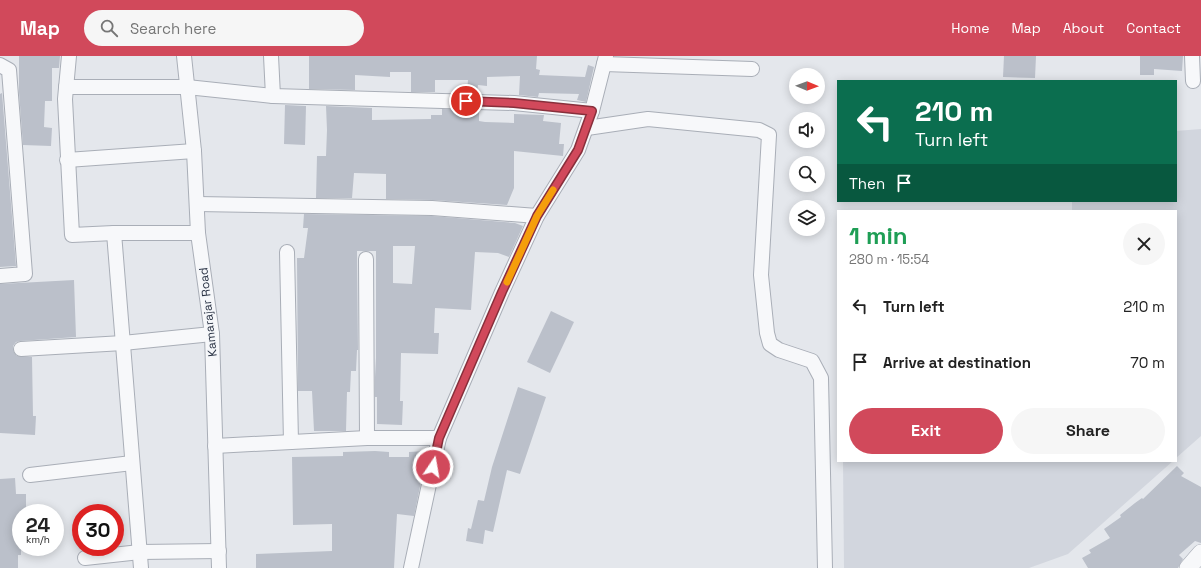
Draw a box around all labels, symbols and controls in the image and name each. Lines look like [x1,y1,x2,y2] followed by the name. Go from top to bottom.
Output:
[84,10,364,46] search box
[20,16,60,41] text: Map
[98,17,120,39] icon: search
[130,19,216,38] text: Search here
[951,19,989,37] text: Home
[1011,19,1041,37] text: Map
[1063,19,1104,37] text: About
[1126,19,1181,37] text: Contact
[789,68,825,104] north arrow
[789,68,825,236] map controls
[449,84,483,118] pin
[455,90,477,112] icon: arrive
[915,93,993,129] text: 210 m
[849,96,901,148] icon: left
[789,112,825,148] button: sound
[915,128,988,151] text: Turn left
[789,156,825,192] button: search
[893,172,915,194] icon: arrive
[849,174,885,193] text: Then
[789,200,825,236] button: layers
[849,220,908,251] text: 1 min
[1123,223,1165,265] button: close
[849,251,929,268] text: 280 m · 15:54
[195,267,221,357] street label: Kamarajar Road
[849,295,871,317] icon: left
[883,297,945,316] text: Turn left
[1123,297,1165,316] text: 210 m
[849,351,871,373] icon: arrive
[883,353,1031,372] text: Arrive at destination
[1130,353,1165,372] text: 70 m
[849,408,1003,454] button: Exit
[1011,408,1165,454] button: Share
[412,446,454,488] position arrow
[72,504,124,556] speed limit sign: 30
[26,512,50,538] text: 24
[26,533,50,546] text: km/h

